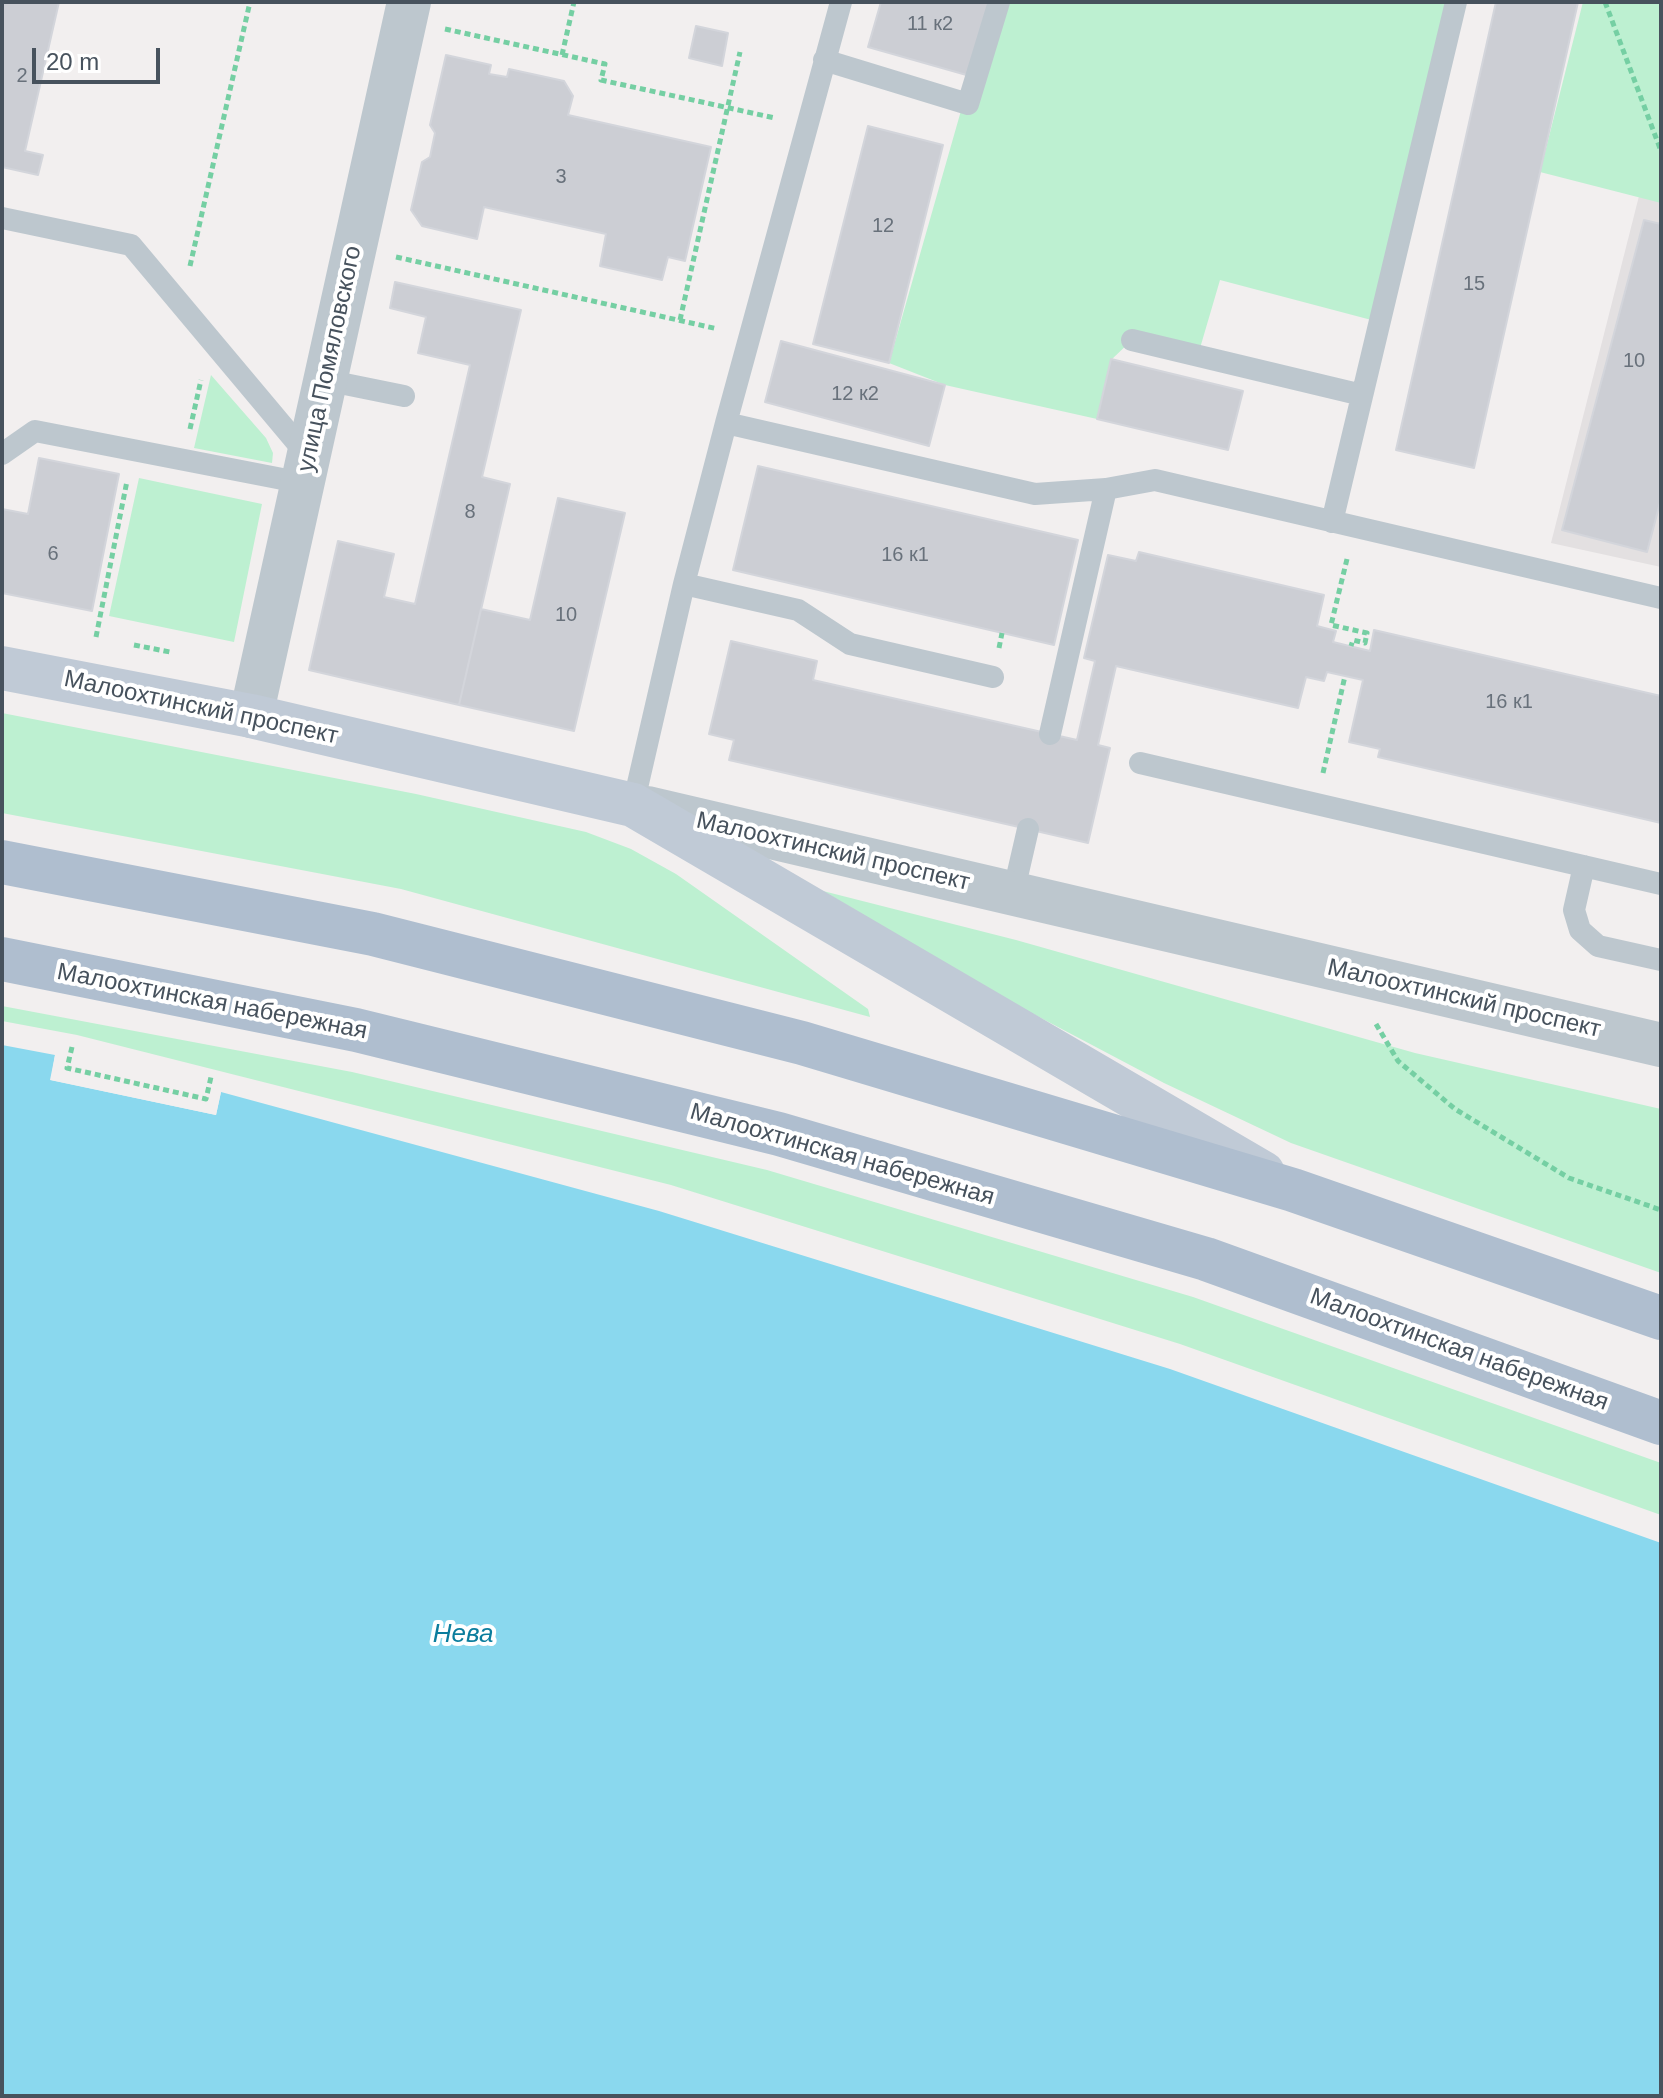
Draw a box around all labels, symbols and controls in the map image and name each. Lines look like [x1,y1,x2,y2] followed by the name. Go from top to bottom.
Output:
[907,12,953,36] house number: 11 к2
[36,32,164,82] scale bar
[46,48,99,75] text: 20 m
[16,64,28,88] house number: 2
[555,165,567,189] house number: 3
[872,214,894,238] house number: 12
[292,243,368,475] street label: улица Помяловского
[1463,272,1485,296] house number: 15
[1623,349,1645,373] house number: 10
[831,382,879,406] house number: 12 к2
[464,500,476,524] house number: 8
[47,542,59,566] house number: 6
[881,543,929,567] house number: 16 к1
[555,603,577,627] house number: 10
[61,665,341,751] street label: Малоохтинский проспект
[1485,690,1533,714] house number: 16 к1
[694,807,972,897] street label: Малоохтинский проспект
[1325,954,1603,1044] street label: Малоохтинский проспект
[55,958,369,1046] street label: Малоохтинская набережная
[687,1098,997,1212] street label: Малоохтинская набережная
[1306,1283,1612,1417] street label: Малоохтинская набережная
[433,1619,493,1651] water label: Нева

